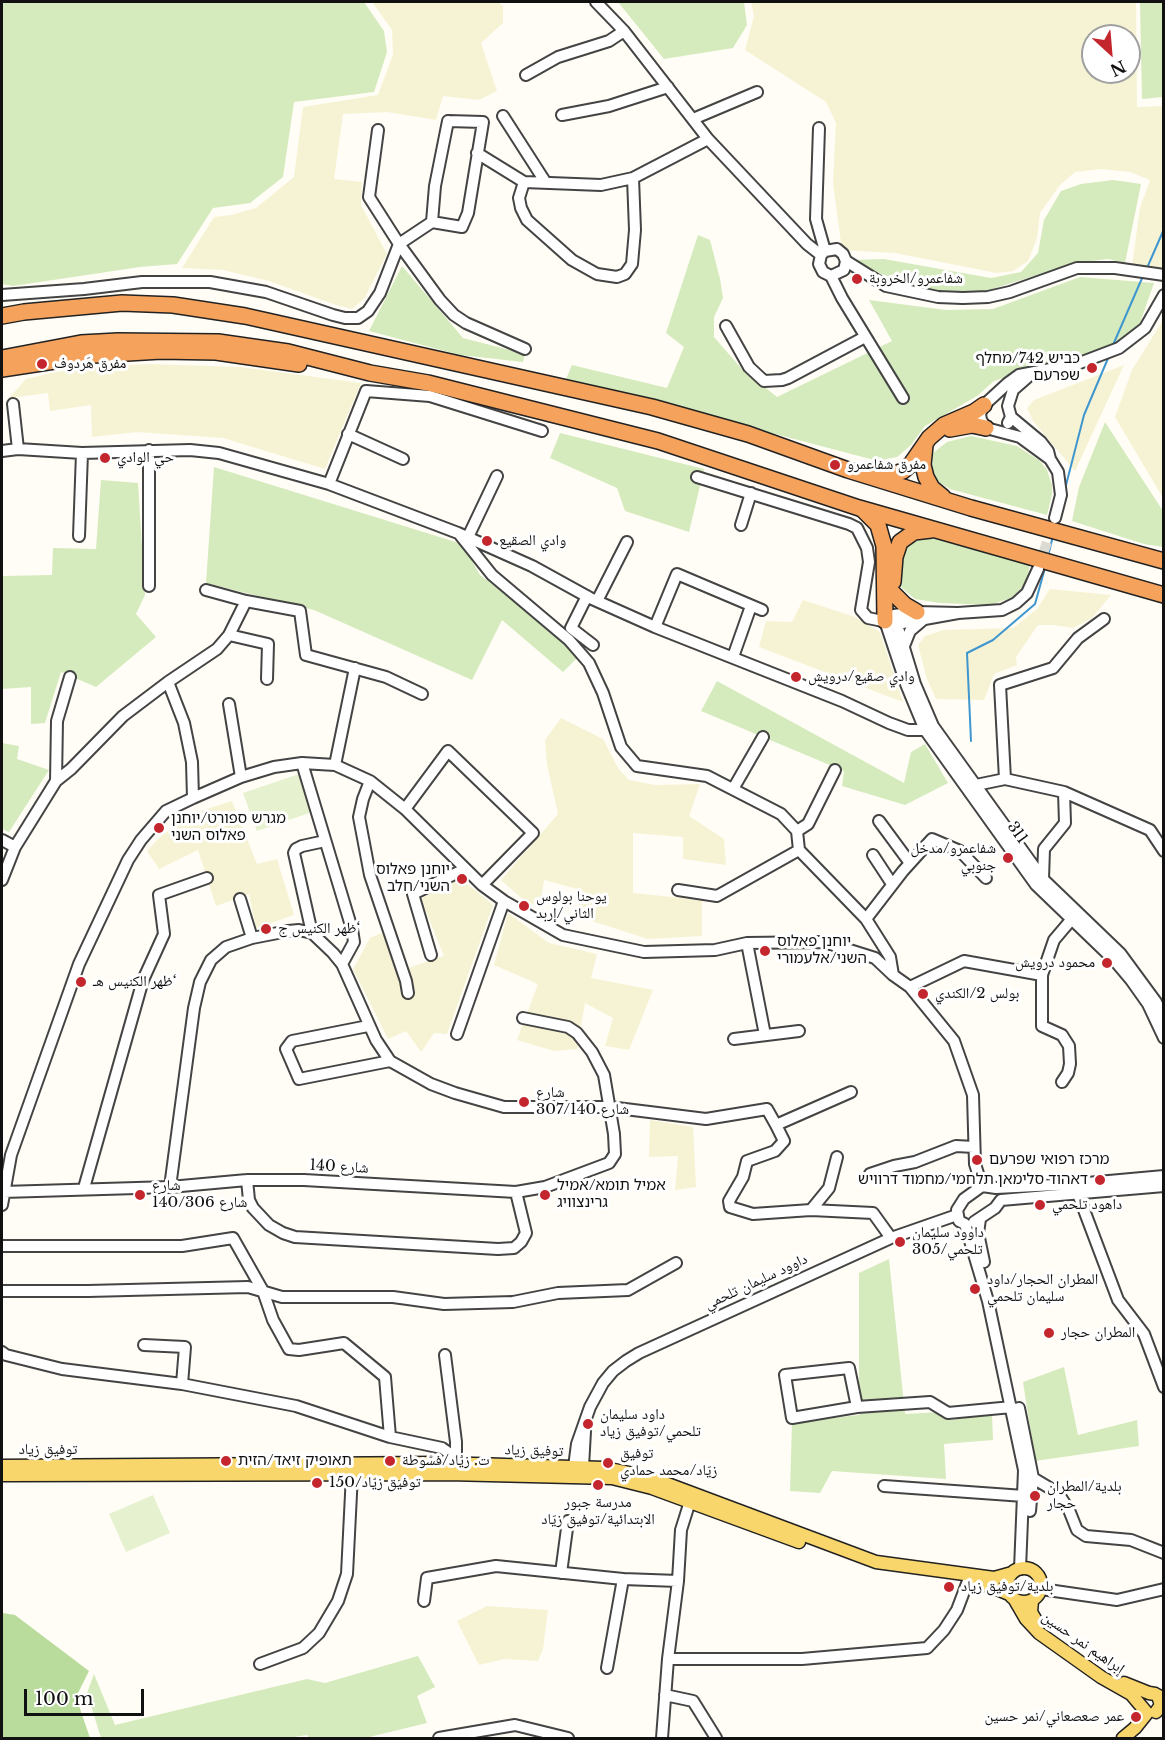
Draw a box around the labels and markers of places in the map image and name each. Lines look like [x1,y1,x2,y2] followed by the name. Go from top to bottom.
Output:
[869,270,963,288] place label: شفاعمرو/الخروبة
[850,272,864,286] marker: شفاعمرو/الخروبة
[975,350,1080,385] place label: כביש 742/מחלף שפרעם
[54,355,126,373] place label: مفرق هَردوف
[35,357,49,371] marker: مفرق هَردوف
[1085,361,1099,375] marker: כביש 742/מחלף שפרעם
[117,449,174,467] place label: حي الوادي
[98,451,112,465] marker: حي الوادي
[847,456,926,474] place label: مفرق شفاعمرو
[828,458,842,472] marker: مفرق شفاعمرو
[499,532,566,550] place label: وادي الصقيع
[480,534,494,548] marker: وادي الصقيع
[808,668,915,686] place label: وادي صقيع/درويش
[789,670,803,684] marker: وادي صقيع/درويش
[171,810,286,845] place label: מגרש ספורט/יוחנן פאלוס השני
[152,821,166,835] marker: מגרש ספורט/יוחנן פאלוס השני
[910,840,996,875] place label: شفاعمرو/مدخل جنوبي
[1001,851,1015,865] marker: شفاعمرو/مدخل جنوبي
[376,861,450,896] place label: יוחנן פאלוס השני/חלב
[455,872,469,886] marker: יוחנן פאלוס השני/חלב
[536,888,607,923] place label: يوحنا بولوس الثاني/إربد
[517,899,531,913] marker: يوحنا بولوس الثاني/إربد
[278,920,360,938] place label: ظهر الكنيس ج‘
[259,922,273,936] marker: ظهر الكنيس ج‘
[777,933,867,968] place label: יוחנן פאלוס השני/אלעמורי
[758,944,772,958] marker: יוחנן פאלוס השני/אלעמורי
[1015,954,1095,972] place label: محمود درويش
[1100,956,1114,970] marker: محمود درويش
[93,973,177,991] place label: ظهر الكنيس هـ‘
[74,975,88,989] marker: ظهر الكنيس هـ‘
[935,985,1019,1003] place label: بولس 2/الكندي
[916,987,930,1001] marker: بولس 2/الكندي
[536,1084,629,1119] place label: شارع 307/شارع 140
[517,1095,531,1109] marker: شارع 307/شارع 140
[989,1151,1109,1169] place label: מרכז רפואי שפרעם
[970,1153,984,1167] marker: מרכז רפואי שפרעם
[858,1171,1088,1189] place label: דאהוד סלימאן תלחמי/מחמוד דרוויש
[1093,1173,1107,1187] marker: דאהוד סלימאן תלחמי/מחמוד דרוויש
[152,1177,247,1212] place label: شارع 140/شارع 306
[557,1177,666,1212] place label: אמיל תומא/אמיל גרינצוויג
[133,1188,147,1202] marker: شارع 140/شارع 306
[538,1188,552,1202] marker: אמיל תומא/אמיל גרינצוויג
[1052,1196,1122,1214] place label: داهود تلحمي
[1033,1198,1047,1212] marker: داهود تلحمي
[912,1224,984,1259] place label: داوود سليمان تلحمي/305
[893,1235,907,1249] marker: داوود سليمان تلحمي/305
[987,1271,1098,1306] place label: المطران الحجار/داود سليمان تلحمي
[968,1282,982,1296] marker: المطران الحجار/داود سليمان تلحمي
[1061,1324,1135,1342] place label: المطران حجار
[1042,1326,1056,1340] marker: المطران حجار
[600,1406,701,1441] place label: داود سليمان تلحمي/توفيق زياد
[581,1417,595,1431] marker: داود سليمان تلحمي/توفيق زياد
[620,1445,717,1480] place label: توفيق زيّاد/محمد حمادي
[238,1452,352,1470] place label: תאופיק זיאד/הזית
[402,1452,490,1470] place label: ت. زيّاد/فسّوطة
[219,1454,233,1468] marker: תאופיק זיאד/הזית
[383,1454,397,1468] marker: ت. زيّاد/فسّوطة
[601,1456,615,1470] marker: توفيق زيّاد/محمد حمادي
[329,1474,421,1492] place label: توفيق زيّاد/150
[310,1476,324,1490] marker: توفيق زيّاد/150
[591,1478,605,1492] marker: مدرسة جبور الابتدائية/توفيق زيّاد
[1047,1478,1122,1513] place label: بلدية/المطران حجار
[1028,1489,1042,1503] marker: بلدية/المطران حجار
[541,1494,655,1529] place label: مدرسة جبور الابتدائية/توفيق زيّاد
[961,1578,1053,1596] place label: بلدية/توفيق زياد
[942,1580,956,1594] marker: بلدية/توفيق زياد
[985,1708,1124,1726] place label: عمر صعصعاني/نمر حسين
[1129,1710,1143,1724] marker: عمر صعصعاني/نمر حسين

